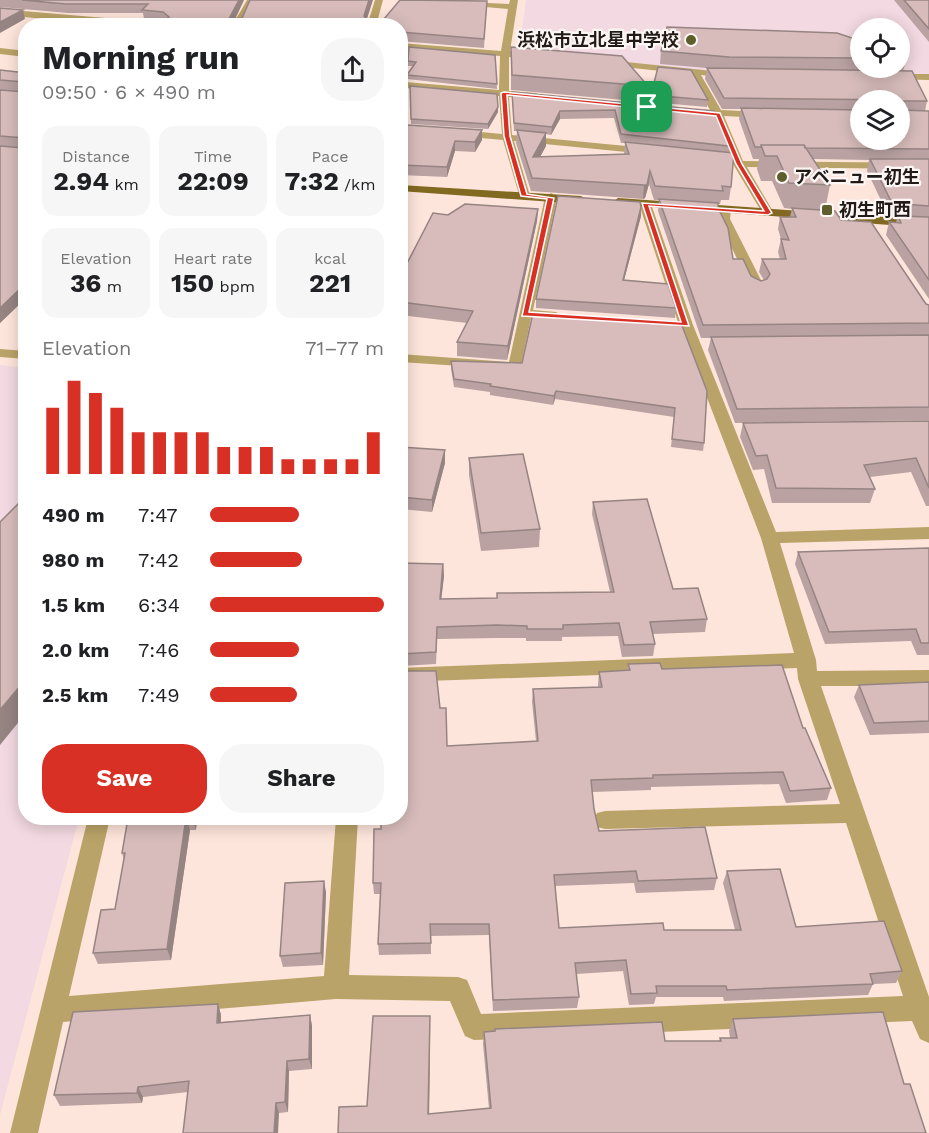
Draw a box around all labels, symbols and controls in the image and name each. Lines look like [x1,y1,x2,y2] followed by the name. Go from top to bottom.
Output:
[850,18,910,150] map controls
[850,18,910,78] button: locate
[517,29,679,50] place label: 浜松市立北星中学校
[684,33,698,47] marker: 浜松市立北星中学校
[42,38,239,77] text: Morning run
[321,38,384,101] button: share
[42,80,216,104] text: 09:50 · 6 × 490 m
[621,81,672,132] pin
[630,90,663,123] icon: arrive
[850,90,910,150] button: layers
[62,147,130,166] text: Distance
[194,147,232,166] text: Time
[311,147,349,166] text: Pace
[53,166,109,196] text: 2.94
[177,166,249,196] text: 22:09
[285,166,339,196] text: 7:32
[794,166,920,187] place label: アベニュー初生
[775,170,789,184] marker: アベニュー初生
[109,175,139,194] text: km
[339,175,375,194] text: /km
[839,199,911,220] place label: 初生町西
[820,203,834,217] marker: 初生町西
[60,249,132,268] text: Elevation
[173,249,253,268] text: Heart rate
[314,249,346,268] text: kcal
[70,268,101,298] text: 36
[171,268,214,298] text: 150
[309,268,351,298] text: 221
[101,277,122,296] text: m
[214,277,255,296] text: bpm
[42,336,131,360] text: Elevation
[305,336,384,360] text: 71–77 m
[42,503,105,527] text: 490 m
[138,503,178,527] text: 7:47
[42,548,104,572] text: 980 m
[138,548,179,572] text: 7:42
[42,593,105,617] text: 1.5 km
[138,593,180,617] text: 6:34
[42,638,109,662] text: 2.0 km
[138,638,180,662] text: 7:46
[42,683,108,707] text: 2.5 km
[138,683,180,707] text: 7:49
[42,744,207,813] button: Save
[219,744,384,813] button: Share

